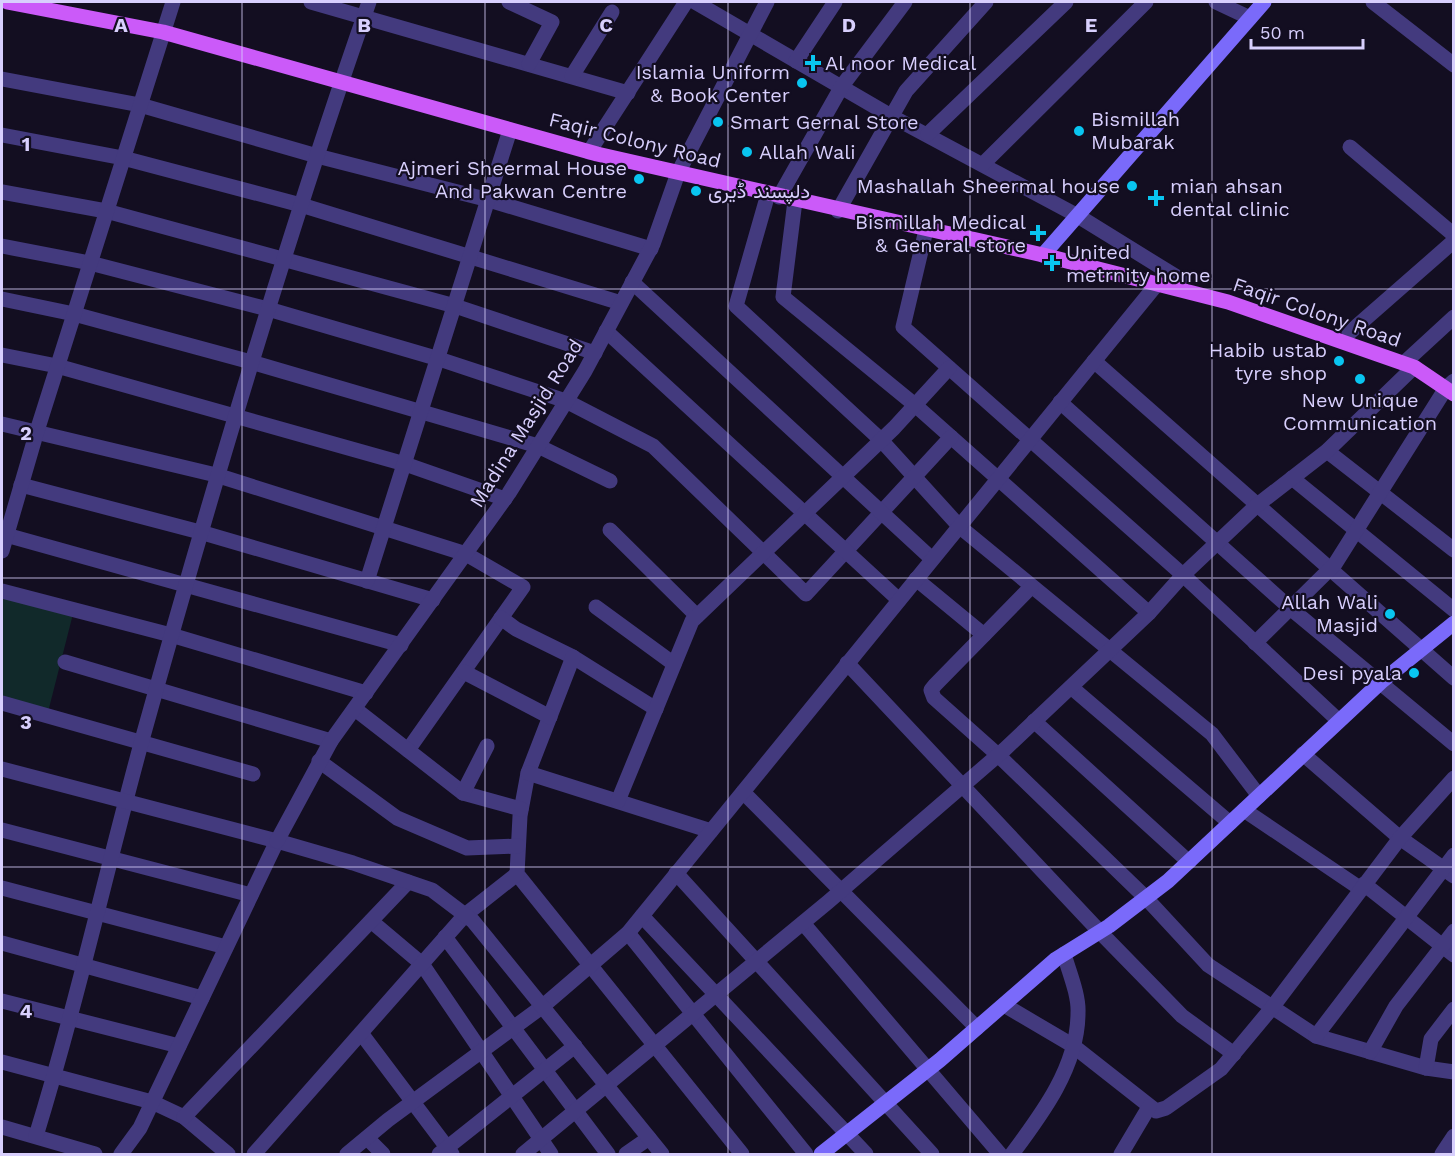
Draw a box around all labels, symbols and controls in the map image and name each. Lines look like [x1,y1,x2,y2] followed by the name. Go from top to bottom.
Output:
[1251,12,1364,50] scale bar
[114,13,128,37] text: A
[357,13,371,37] text: B
[599,13,613,37] text: C
[842,13,856,37] text: D
[1085,13,1097,37] text: E
[1260,22,1305,43] text: 50 m
[825,51,976,75] place label: Al noor Medical
[806,56,820,70] marker: Al noor Medical
[636,60,790,107] place label: Islamia Uniform & Book Center
[795,76,809,90] marker: Islamia Uniform & Book Center
[547,107,723,173] street label: Faqir Colony Road
[1091,107,1180,154] place label: Bismillah Mubarak
[730,110,919,134] place label: Smart Gernal Store
[711,115,725,129] marker: Smart Gernal Store
[1072,124,1086,138] marker: Bismillah Mubarak
[22,132,30,156] text: 1
[759,140,856,164] place label: Allah Wali
[740,145,754,159] marker: Allah Wali
[398,156,627,203] place label: Ajmeri Sheermal House And Pakwan Centre
[632,172,646,186] marker: Ajmeri Sheermal House And Pakwan Centre
[857,174,1120,198] place label: Mashallah Sheermal house
[1170,174,1290,221] place label: mian ahsan dental clinic
[708,179,810,205] place label: دلپسند ڈیری
[1125,179,1139,193] marker: Mashallah Sheermal house
[689,184,703,198] marker: دلپسند ڈیری
[1147,189,1165,207] marker: mian ahsan dental clinic
[855,210,1026,257] place label: Bismillah Medical & General store
[1031,226,1045,240] marker: Bismillah Medical & General store
[1066,240,1211,287] place label: United metrnity home
[1043,254,1061,272] marker: United metrnity home
[1230,272,1404,352] street label: Faqir Colony Road
[464,334,588,512] street label: Madina Masjid Road
[1209,338,1327,385] place label: Habib ustab tyre shop
[1332,354,1346,368] marker: Habib ustab tyre shop
[1353,372,1367,386] marker: New Unique Communication
[1283,388,1437,435] place label: New Unique Communication
[20,421,32,445] text: 2
[1281,590,1378,637] place label: Allah Wali Masjid
[1383,607,1397,621] marker: Allah Wali Masjid
[1302,661,1402,685] place label: Desi pyala
[1407,666,1421,680] marker: Desi pyala
[20,710,32,734] text: 3
[20,999,33,1023] text: 4

